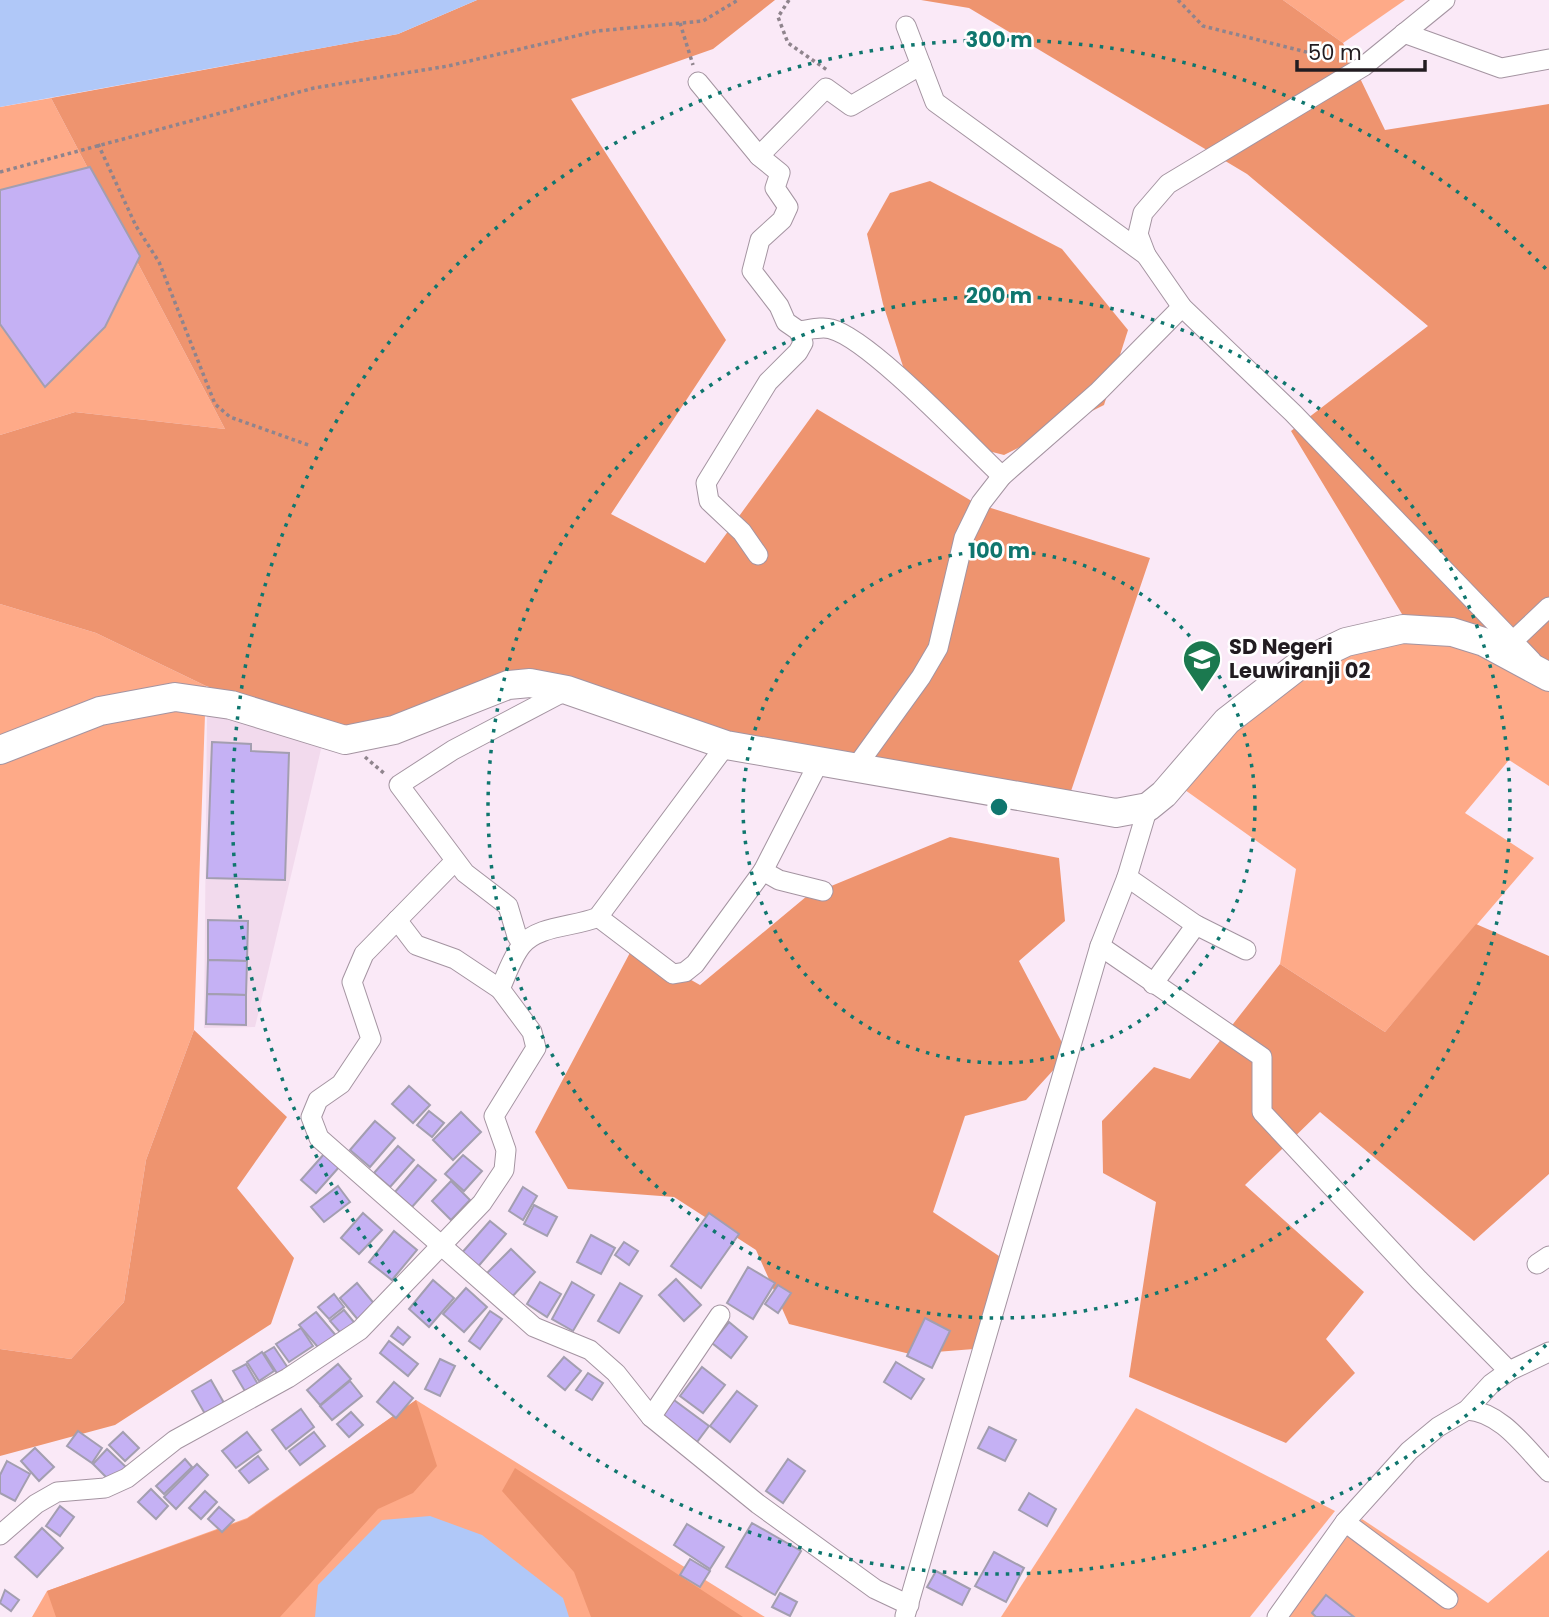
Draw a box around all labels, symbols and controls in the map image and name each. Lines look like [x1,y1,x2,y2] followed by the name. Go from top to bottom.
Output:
[966,25,1032,54] text: 300 m
[1297,28,1425,72] scale bar
[1308,38,1362,67] text: 50 m
[966,281,1032,310] text: 200 m
[968,536,1030,565] text: 100 m
[1229,632,1370,685] place label: SD Negeri Leuwiranji 02
[1181,638,1223,693] school or university icon: SD Negeri Leuwiranji 02
[987,795,1011,819] centre of rings

